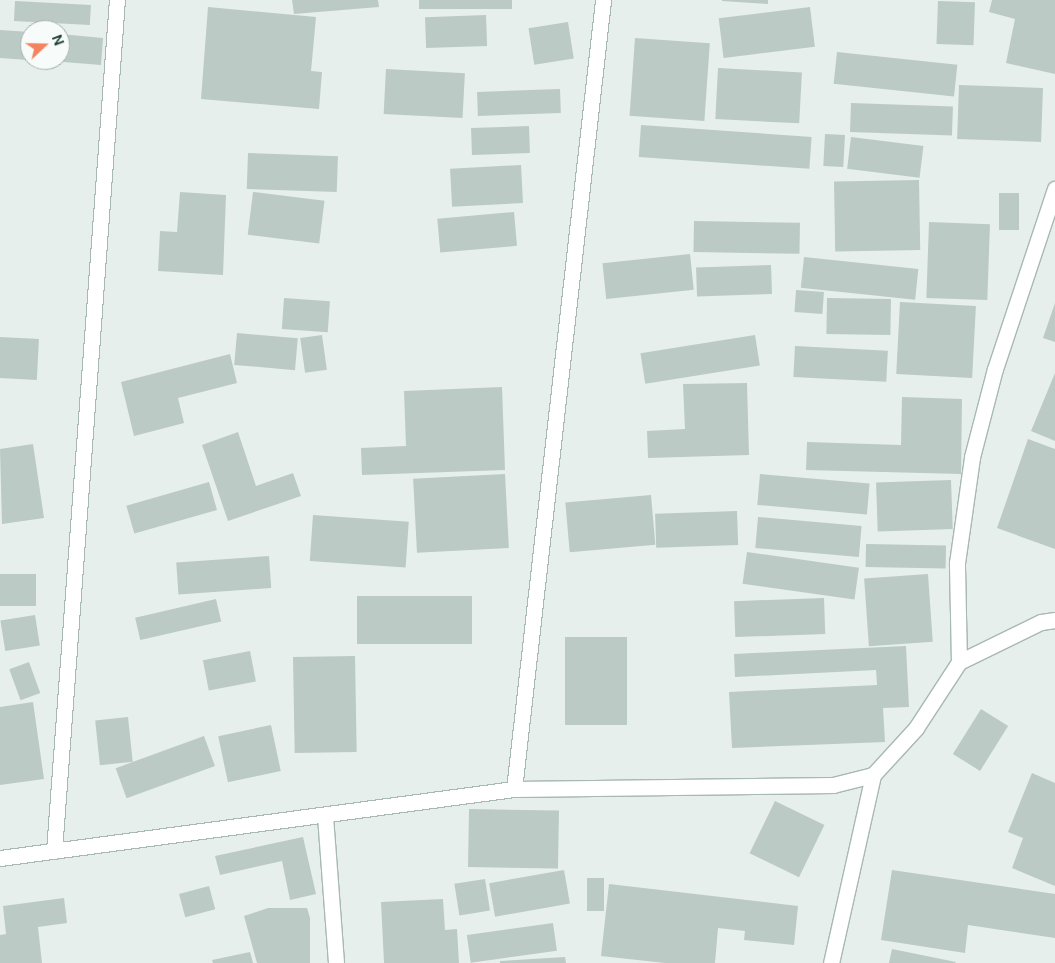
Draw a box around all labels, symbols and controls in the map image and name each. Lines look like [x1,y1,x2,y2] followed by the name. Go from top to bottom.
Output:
[20,20,70,70] north arrow
[48,32,68,48] text: N

